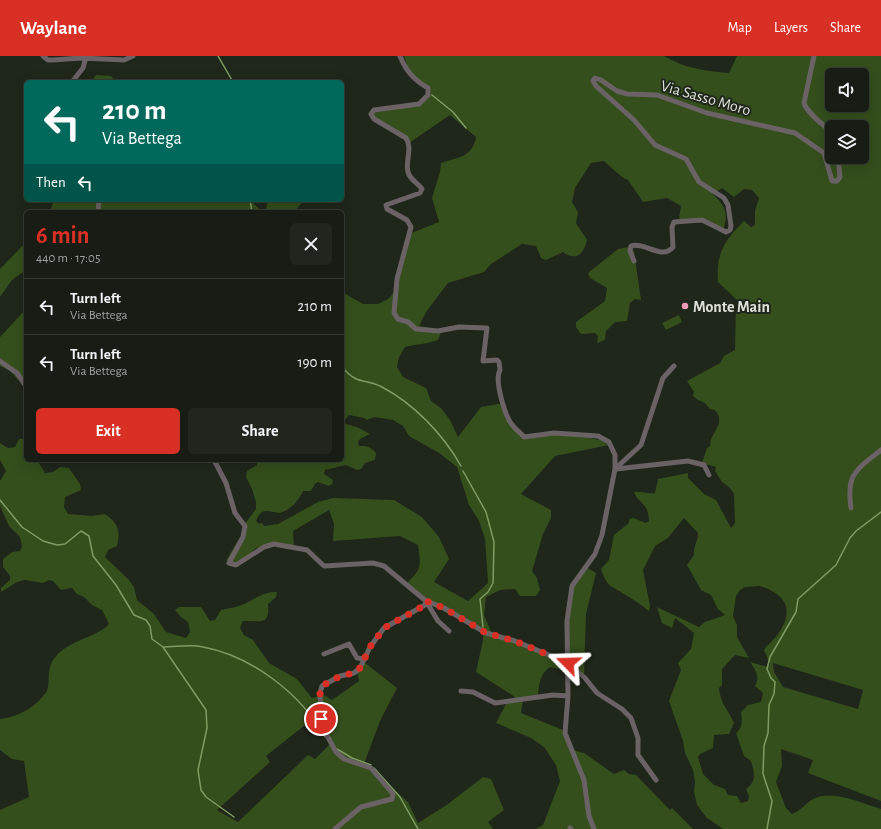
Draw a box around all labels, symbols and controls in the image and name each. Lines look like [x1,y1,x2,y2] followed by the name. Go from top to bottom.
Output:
[20,19,87,38] text: Waylane
[727,21,752,35] text: Map
[774,21,808,35] text: Layers
[830,21,861,35] text: Share
[825,68,869,164] map controls
[825,68,869,112] button: sound
[659,77,753,118] street label: Via Sasso Moro
[36,96,88,148] icon: left
[102,97,167,125] text: 210 m
[825,120,869,164] button: layers
[102,130,182,148] text: Via Bettega
[74,172,96,194] icon: left
[36,175,66,190] text: Then
[290,223,332,265] button: close
[36,224,90,248] text: 6 min
[36,252,100,265] text: 440 m · 17:05
[70,291,121,306] text: Turn left
[36,296,58,318] icon: left
[298,299,332,314] text: 210 m
[693,299,770,315] place label: Monte Main
[680,301,690,311] marker: Monte Main
[70,309,128,322] text: Via Bettega
[70,347,121,362] text: Turn left
[36,352,58,374] icon: left
[297,355,332,370] text: 190 m
[70,365,128,378] text: Via Bettega
[36,408,180,454] button: Exit
[188,408,332,454] button: Share
[547,642,589,684] position arrow
[304,702,338,736] pin
[310,708,332,730] icon: arrive

